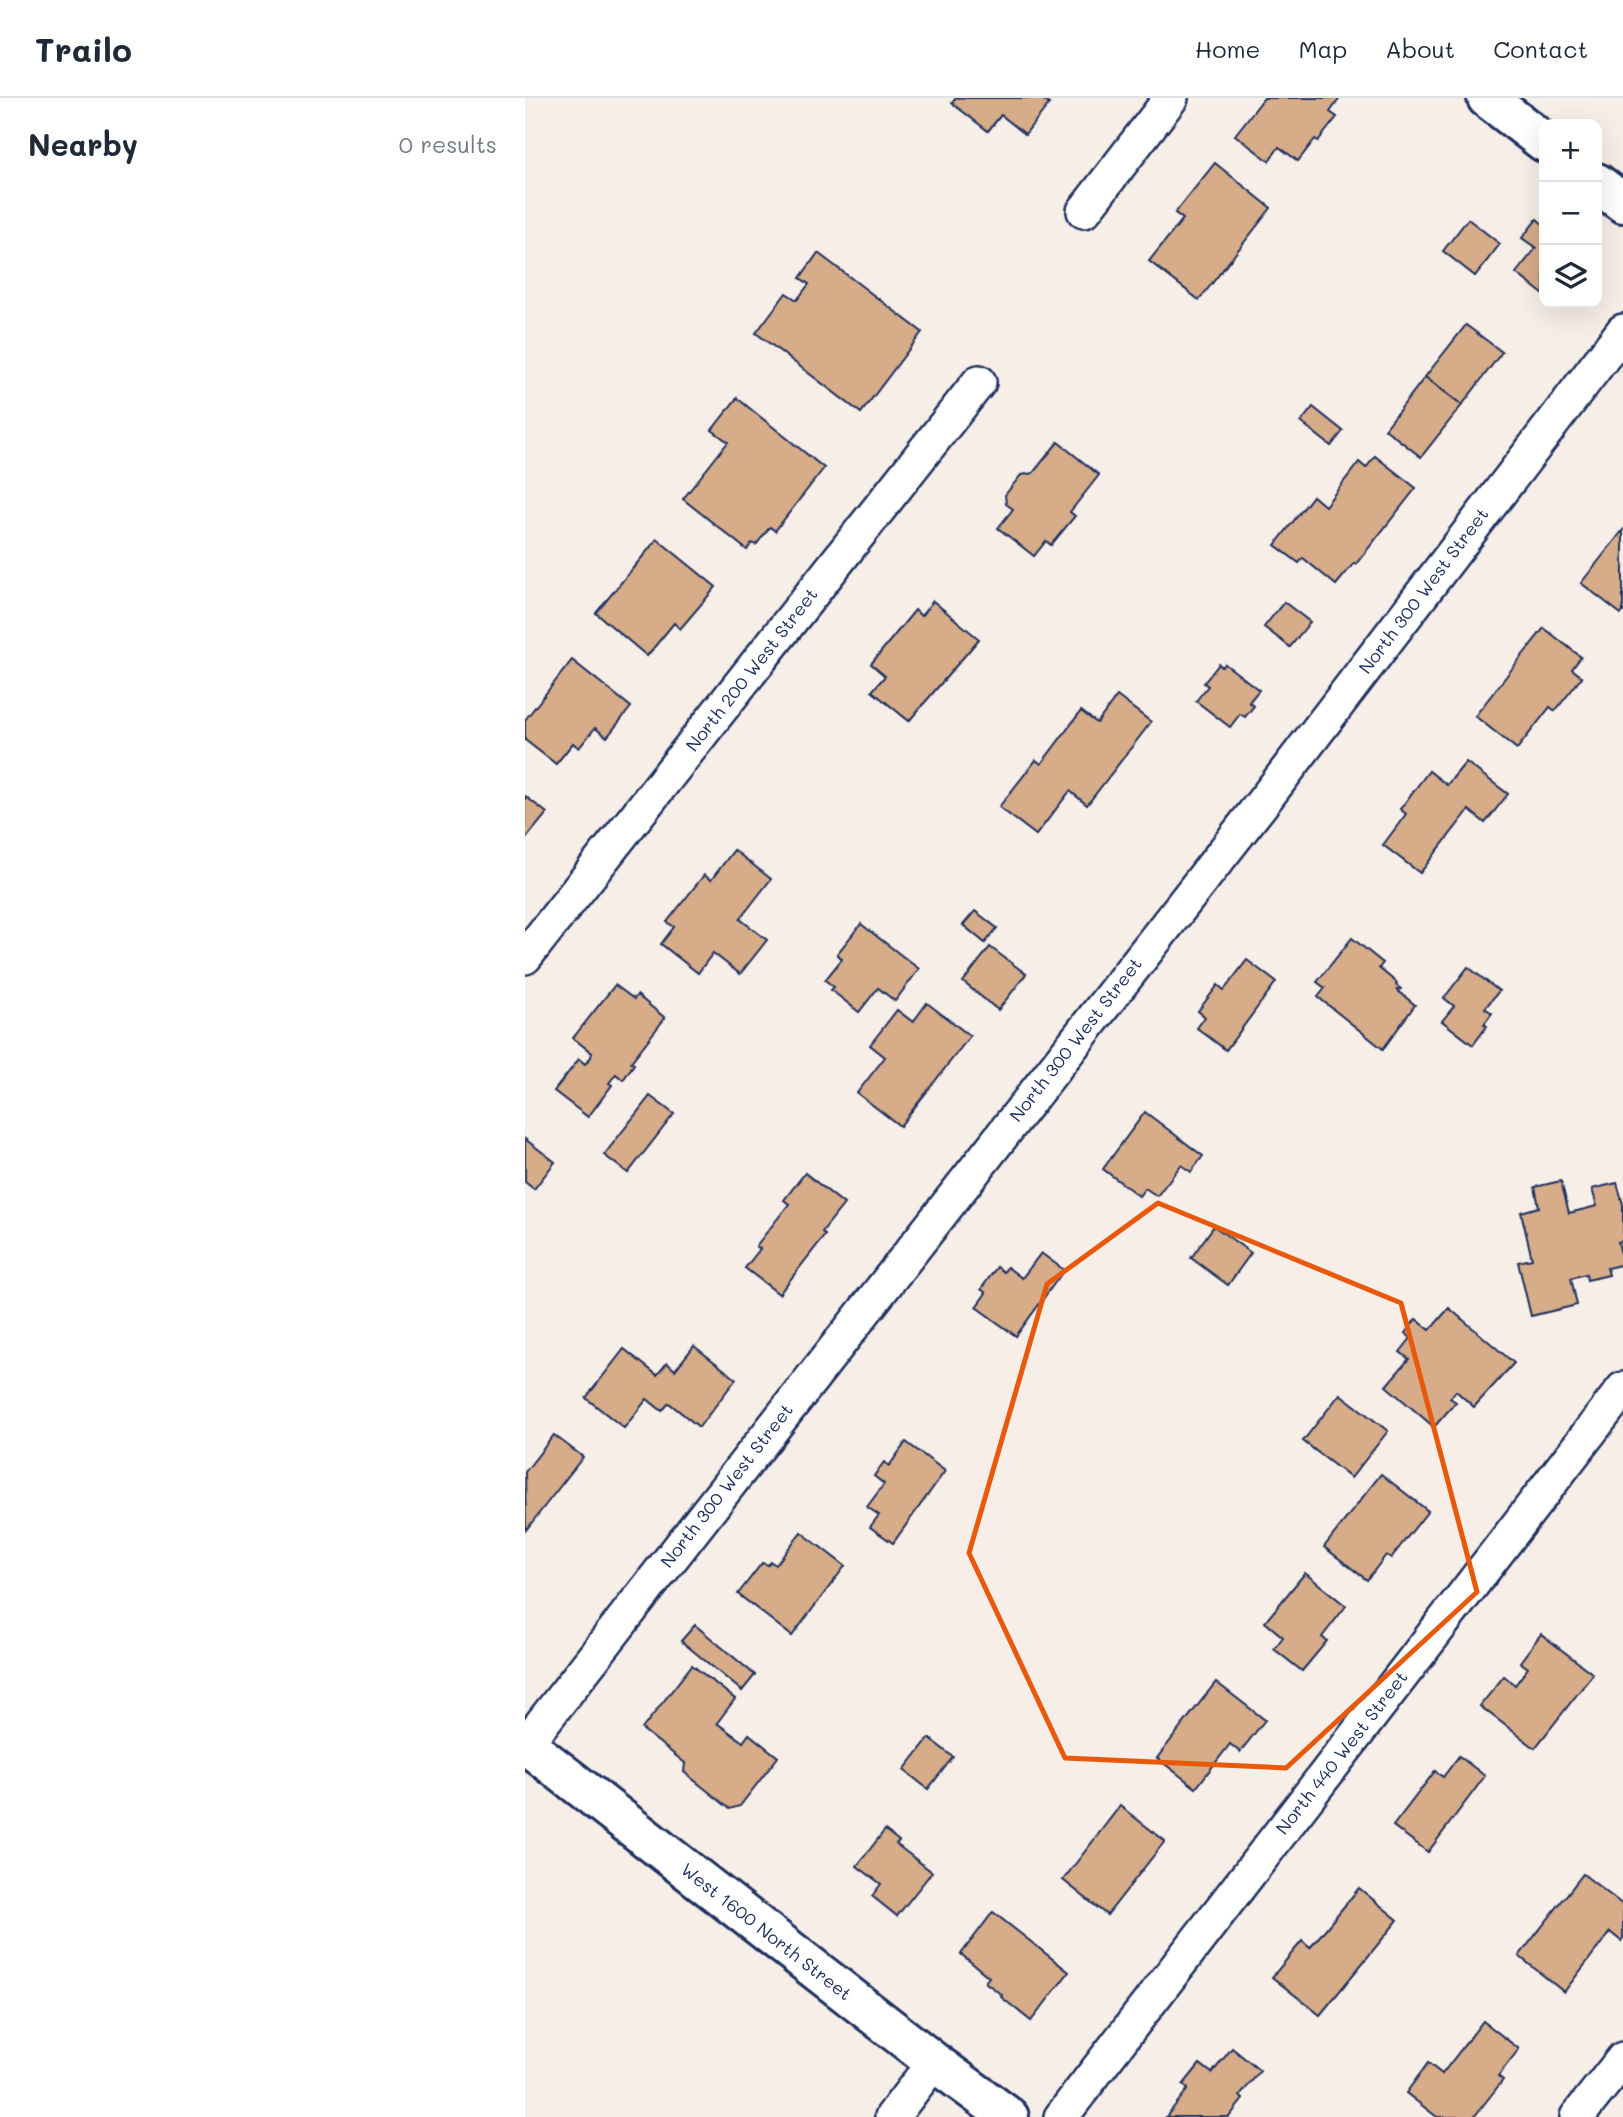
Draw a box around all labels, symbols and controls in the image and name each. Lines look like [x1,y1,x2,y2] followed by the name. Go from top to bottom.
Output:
[35,27,132,70] text: Trailo
[1195,33,1260,64] text: Home
[1298,33,1347,64] text: Map
[1385,33,1455,64] text: About
[1493,33,1588,64] text: Contact
[1539,119,1602,308] map controls
[1539,119,1602,182] button: +
[28,124,138,164] text: Nearby
[399,129,497,159] text: 0 results
[1539,182,1602,245] button: −
[1539,245,1602,308] button: layers
[1353,503,1494,678] street label: North 300 West Street
[680,583,823,756] street label: North 200 West Street
[1004,952,1147,1126] street label: North 300 West Street
[655,1398,798,1572] street label: North 300 West Street
[1270,1666,1413,1839] street label: North 440 West Street
[676,1857,857,2005] street label: West 1600 North Street

